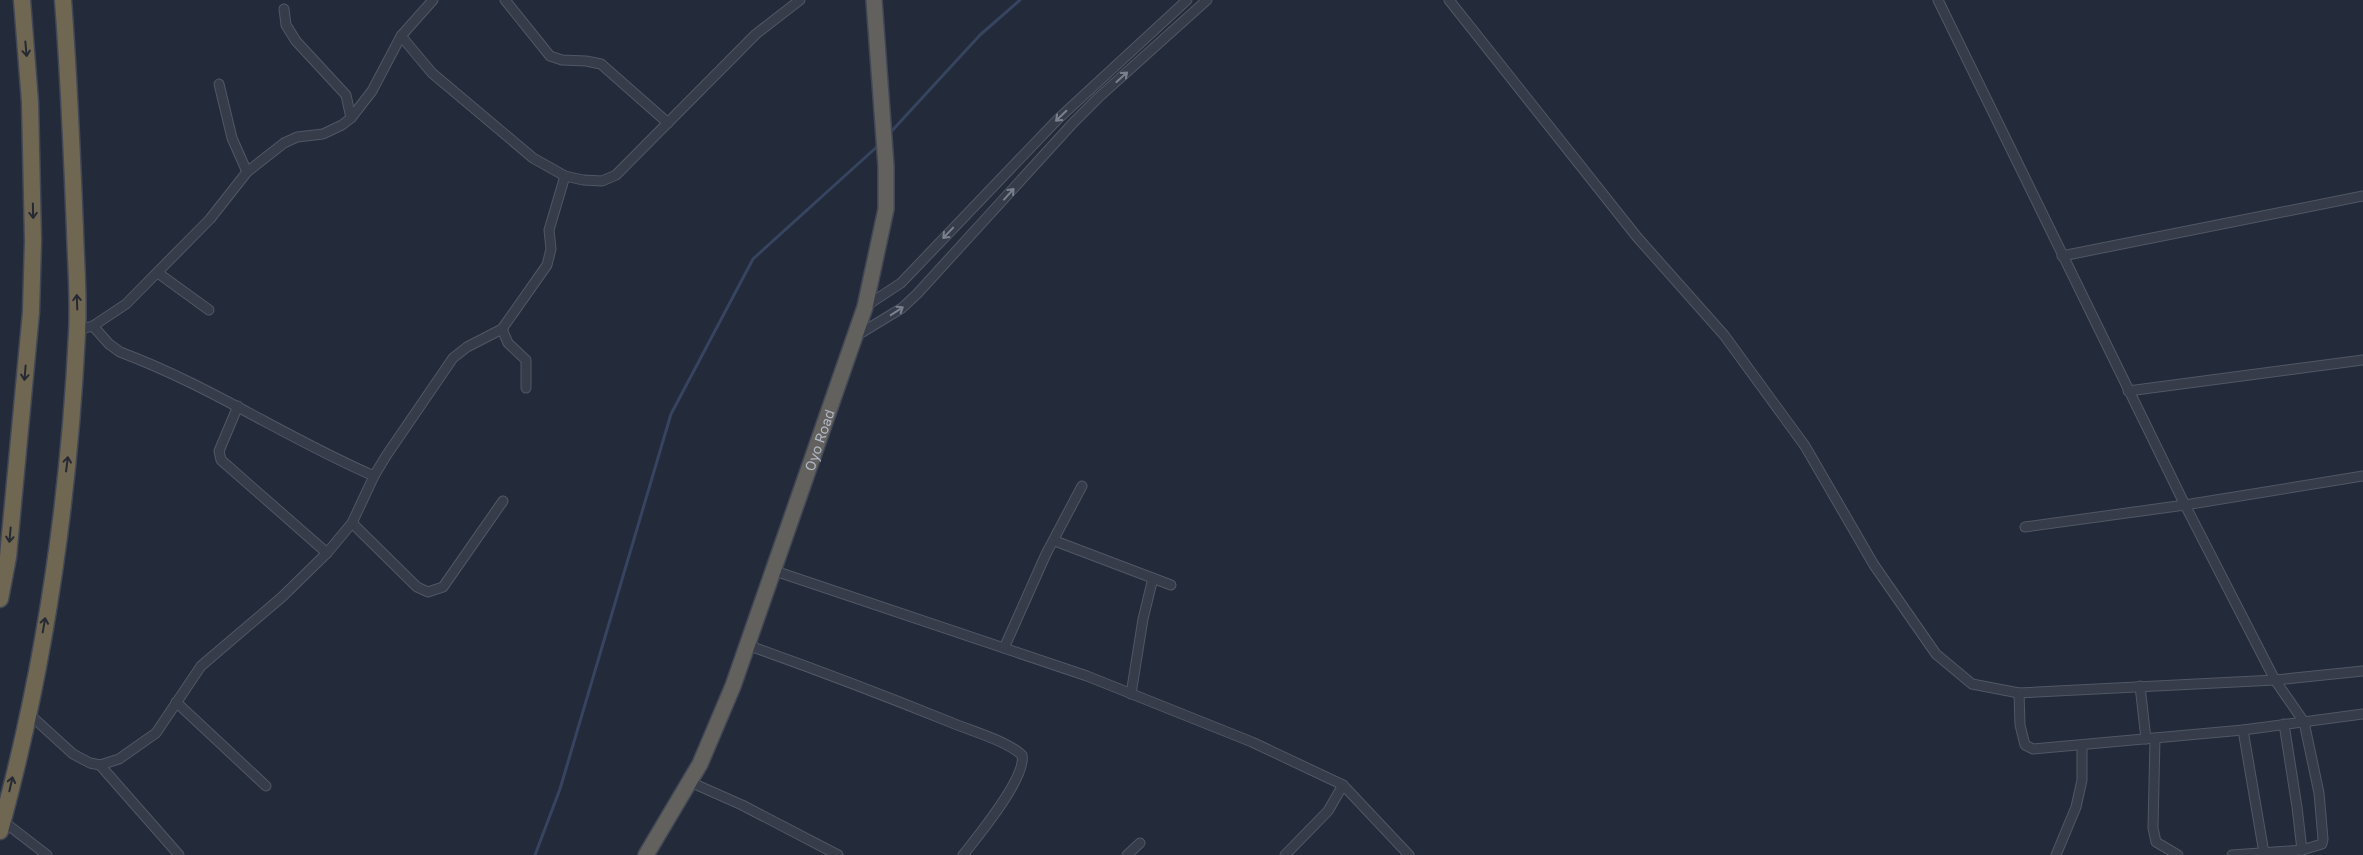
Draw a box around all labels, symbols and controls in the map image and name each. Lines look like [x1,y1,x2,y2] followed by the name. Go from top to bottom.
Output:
[21,40,31,56] one-way arrow
[1115,71,1128,82] one-way arrow
[1055,110,1067,122] one-way arrow
[1003,187,1015,200] one-way arrow
[28,203,37,219] one-way arrow
[942,226,954,239] one-way arrow
[72,294,81,310] one-way arrow
[890,305,904,316] one-way arrow
[20,365,30,381] one-way arrow
[800,407,837,473] street label: Oyo Road
[62,456,72,472] one-way arrow
[5,527,15,543] one-way arrow
[40,617,50,633] one-way arrow
[7,776,16,792] one-way arrow

